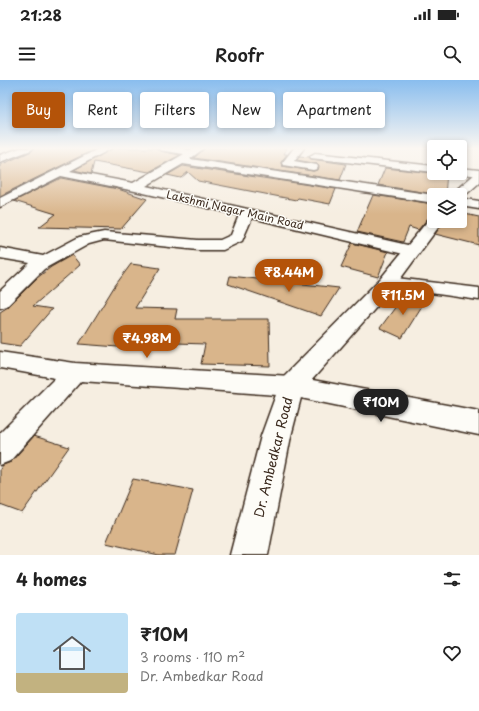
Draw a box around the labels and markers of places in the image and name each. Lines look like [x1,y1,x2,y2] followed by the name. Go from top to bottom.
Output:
[256,259,322,293] pin: ₹8.44M
[370,282,436,316] pin: ₹11.5M
[114,325,180,359] pin: ₹4.98M
[357,389,405,423] pin: ₹10M

